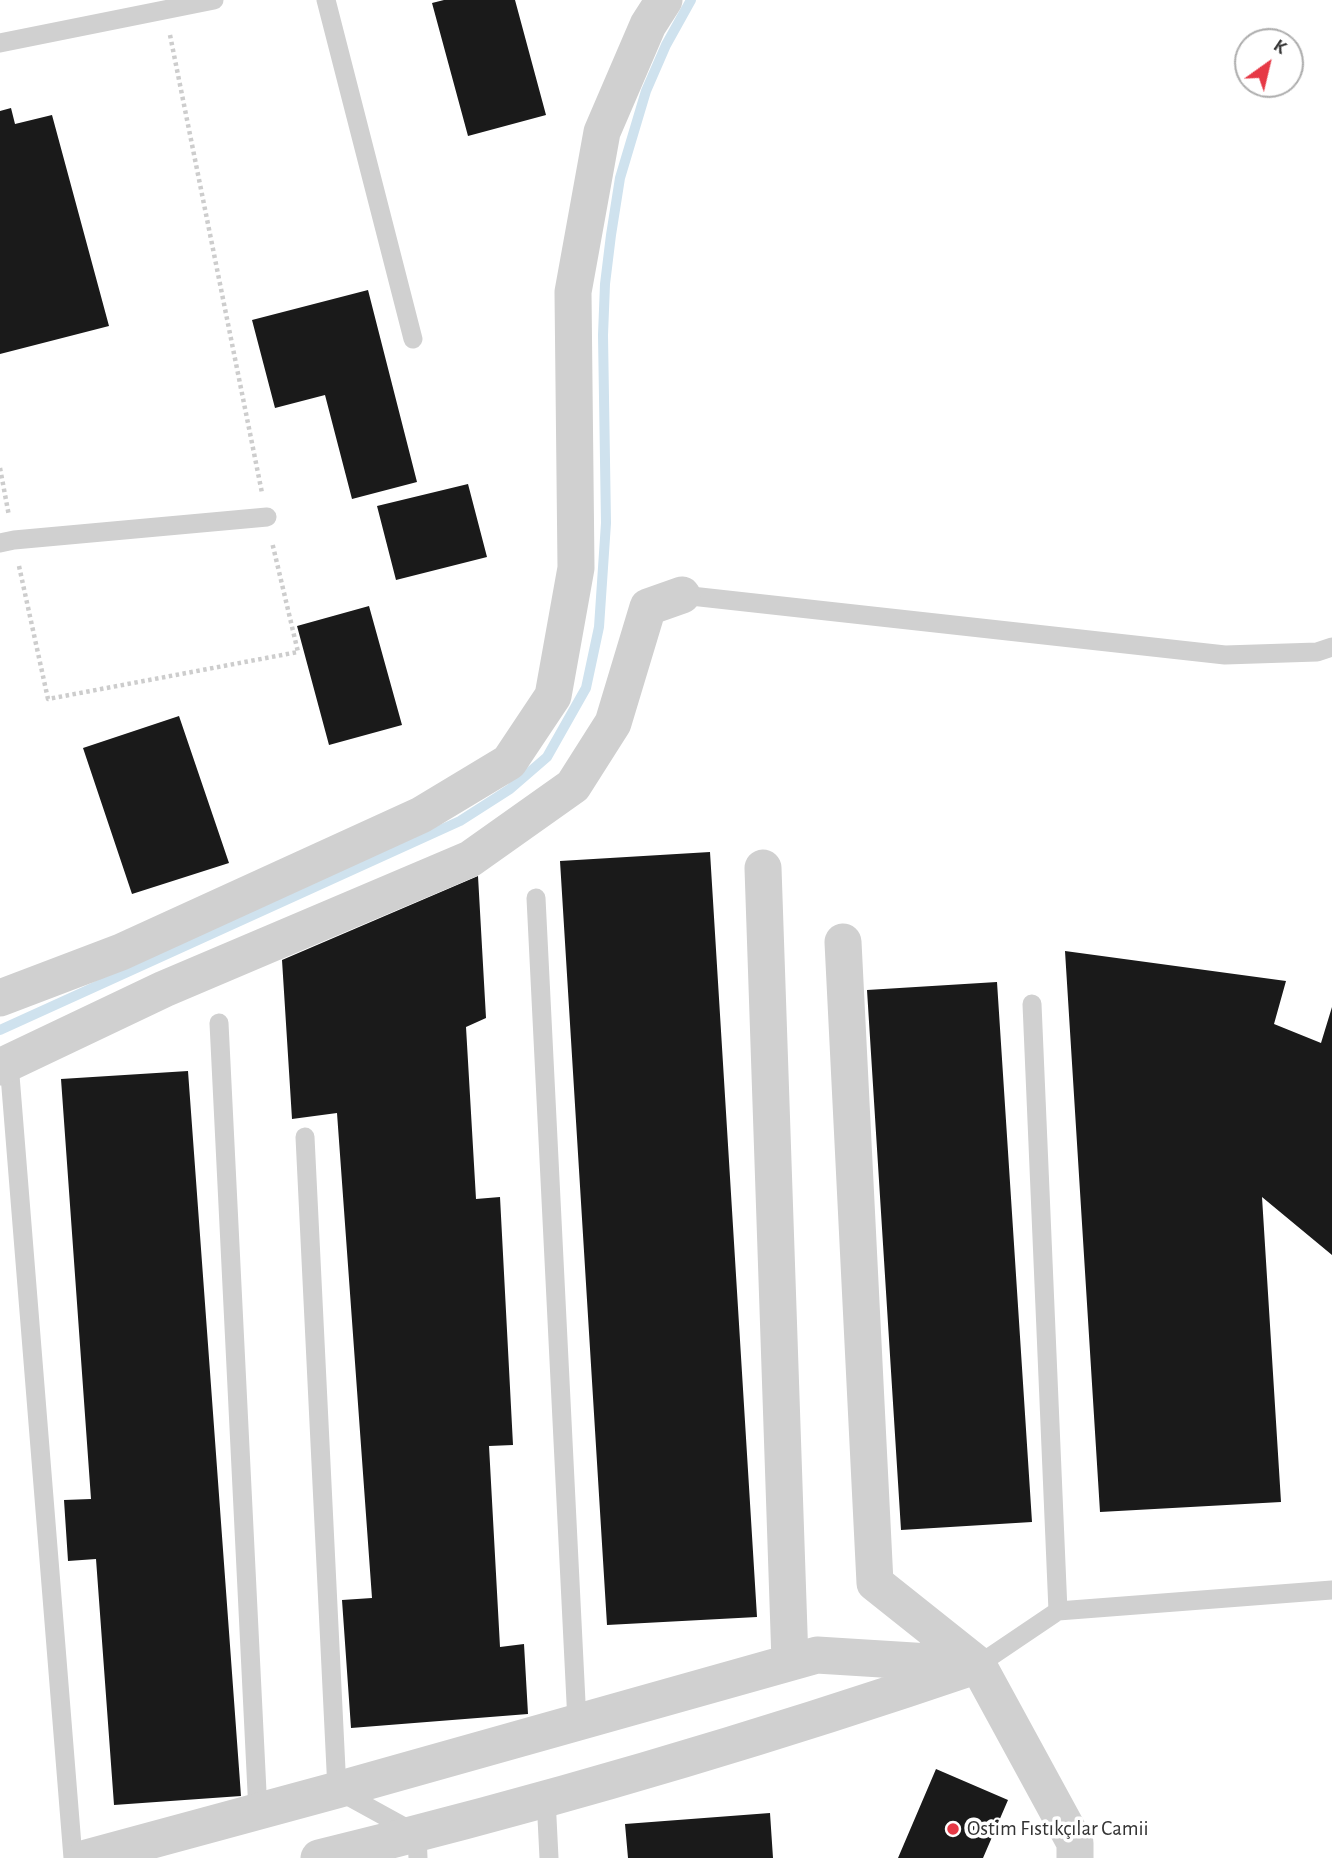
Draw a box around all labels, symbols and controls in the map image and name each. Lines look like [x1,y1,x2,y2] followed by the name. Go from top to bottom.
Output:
[1234,28,1304,98] north arrow
[1270,36,1290,58] text: K
[967,1816,1149,1842] place label: Ostim Fıstıkçılar Camii
[945,1821,961,1837] marker: Ostim Fıstıkçılar Camii

